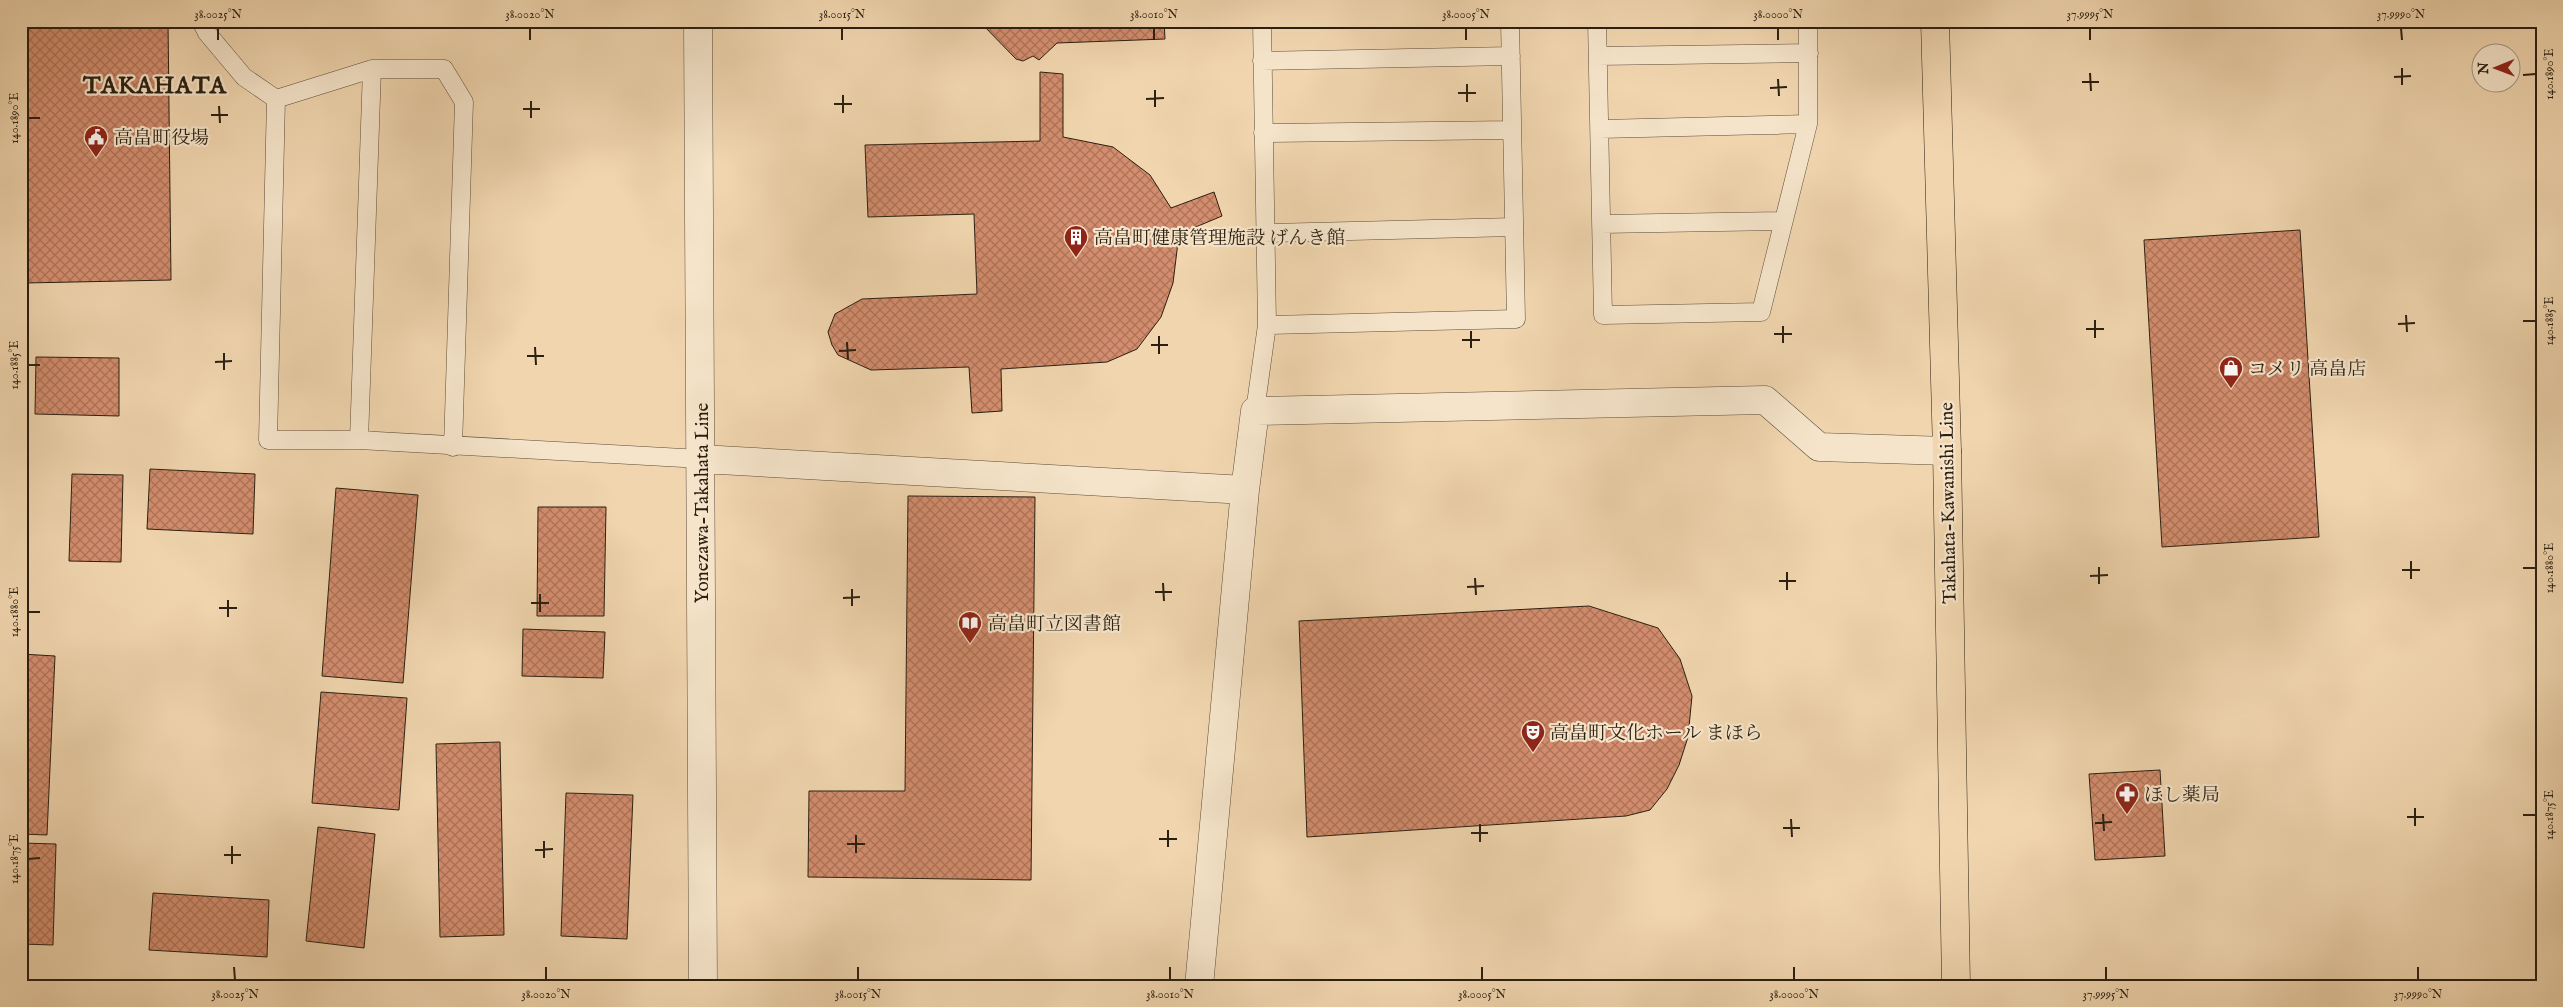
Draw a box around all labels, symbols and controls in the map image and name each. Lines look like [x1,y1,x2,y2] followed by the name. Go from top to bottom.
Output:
[194,7,242,22] text: 38.0025°N
[505,7,555,22] text: 38.0020°N
[819,7,866,22] text: 38.0015°N
[1130,7,1179,22] text: 38.0010°N
[1442,7,1491,22] text: 38.0005°N
[1753,7,1803,22] text: 38.0000°N
[2067,7,2114,22] text: 37.9995°N
[2377,7,2426,22] text: 37.9990°N
[2470,42,2520,92] north arrow
[2542,48,2557,100] text: 140.1890°E
[2475,62,2493,75] text: N
[82,71,228,102] district label: TAKAHATA
[7,92,22,144] text: 140.1890°E
[83,124,109,158] public building icon: 高畠町役場
[114,127,209,151] place label: 高畠町役場
[1063,224,1089,258] building icon: 高畠町健康管理施設 げんき館
[1094,227,1345,251] place label: 高畠町健康管理施設 げんき館
[2542,296,2557,346] text: 140.1885°E
[7,340,22,390] text: 140.1885°E
[2218,355,2244,389] shop icon: コメリ 高畠店
[2248,358,2366,382] place label: コメリ 高畠店
[691,402,715,603] street label: Yonezawa-Takahata Line
[1935,402,1963,604] street label: Takahata-Kawanishi Line
[2542,543,2557,593] text: 140.1880°E
[7,587,22,637] text: 140.1880°E
[957,610,983,644] library icon: 高畠町立図書館
[988,613,1121,637] place label: 高畠町立図書館
[1520,719,1546,753] theatre icon: 高畠町文化ホール まほら
[1550,722,1763,746] place label: 高畠町文化ホール まほら
[2114,781,2140,815] pharmacy icon: ほし薬局
[2144,784,2220,808] place label: ほし薬局
[2542,790,2557,840] text: 140.1875°E
[7,834,22,884] text: 140.1875°E
[211,987,259,1002] text: 38.0025°N
[521,987,571,1002] text: 38.0020°N
[835,987,882,1002] text: 38.0015°N
[1146,987,1195,1002] text: 38.0010°N
[1458,987,1507,1002] text: 38.0005°N
[1769,987,1819,1002] text: 38.0000°N
[2083,987,2130,1002] text: 37.9995°N
[2394,987,2443,1002] text: 37.9990°N

